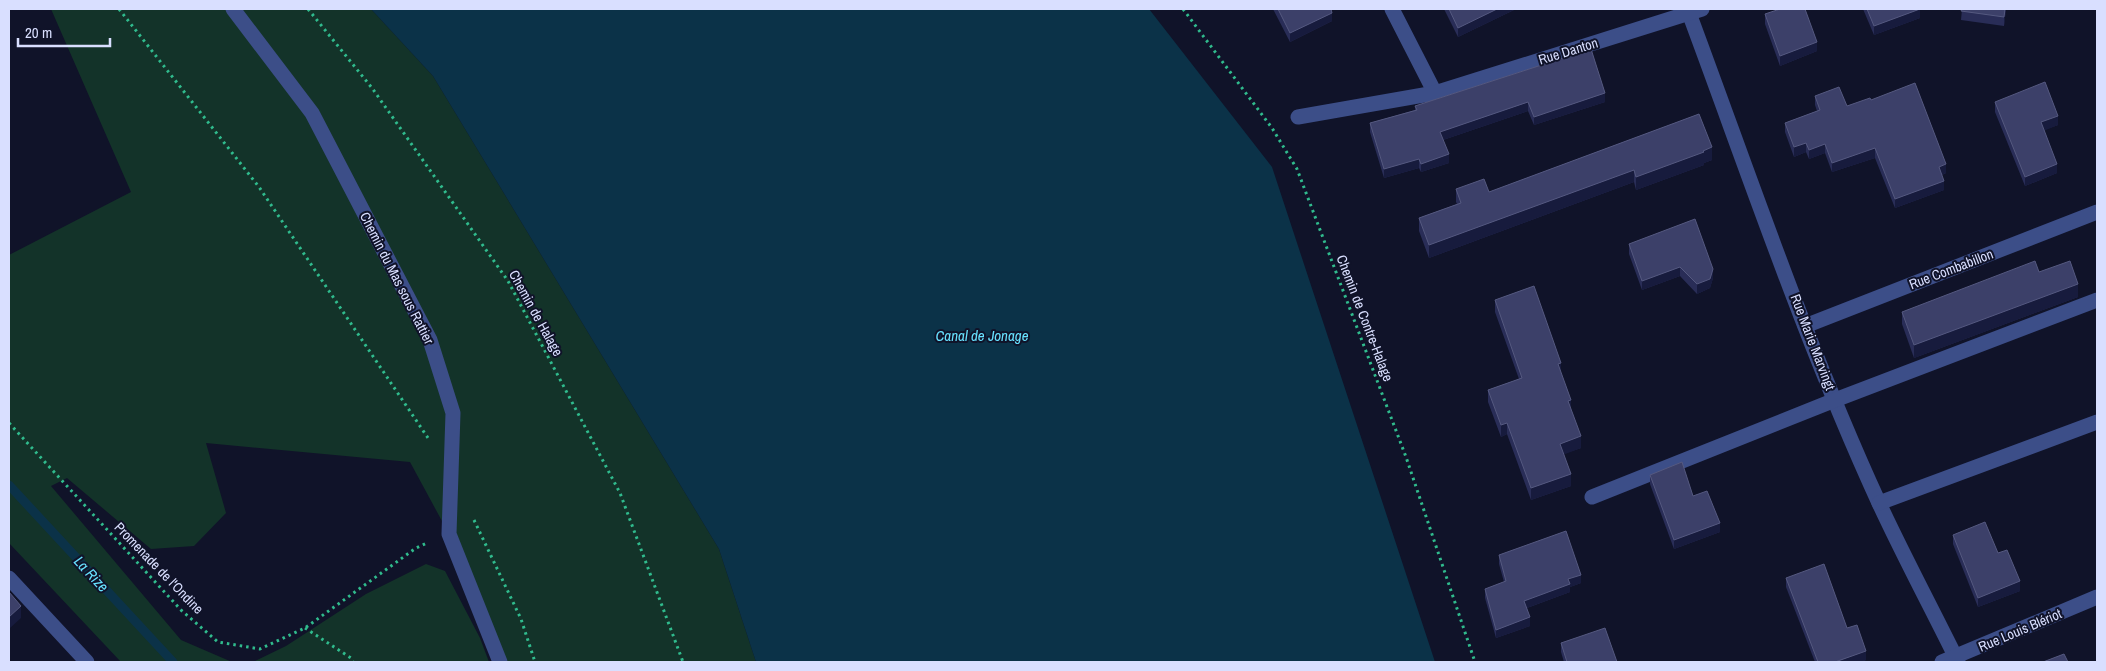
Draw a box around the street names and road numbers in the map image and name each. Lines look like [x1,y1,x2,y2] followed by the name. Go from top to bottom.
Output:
[1536,33,1600,69] street label: Rue Danton
[356,209,438,347] street label: Chemin du Mas sous Rattier
[1906,245,1996,293] street label: Rue Combabillon
[1333,252,1397,384] street label: Chemin de Contre-Halage
[505,267,567,359] street label: Chemin de Halage
[1786,291,1840,393] street label: Rue Marie Marvingt
[111,518,207,618] street label: Promenade de l'Ondine
[1976,604,2064,656] street label: Rue Louis Blériot

